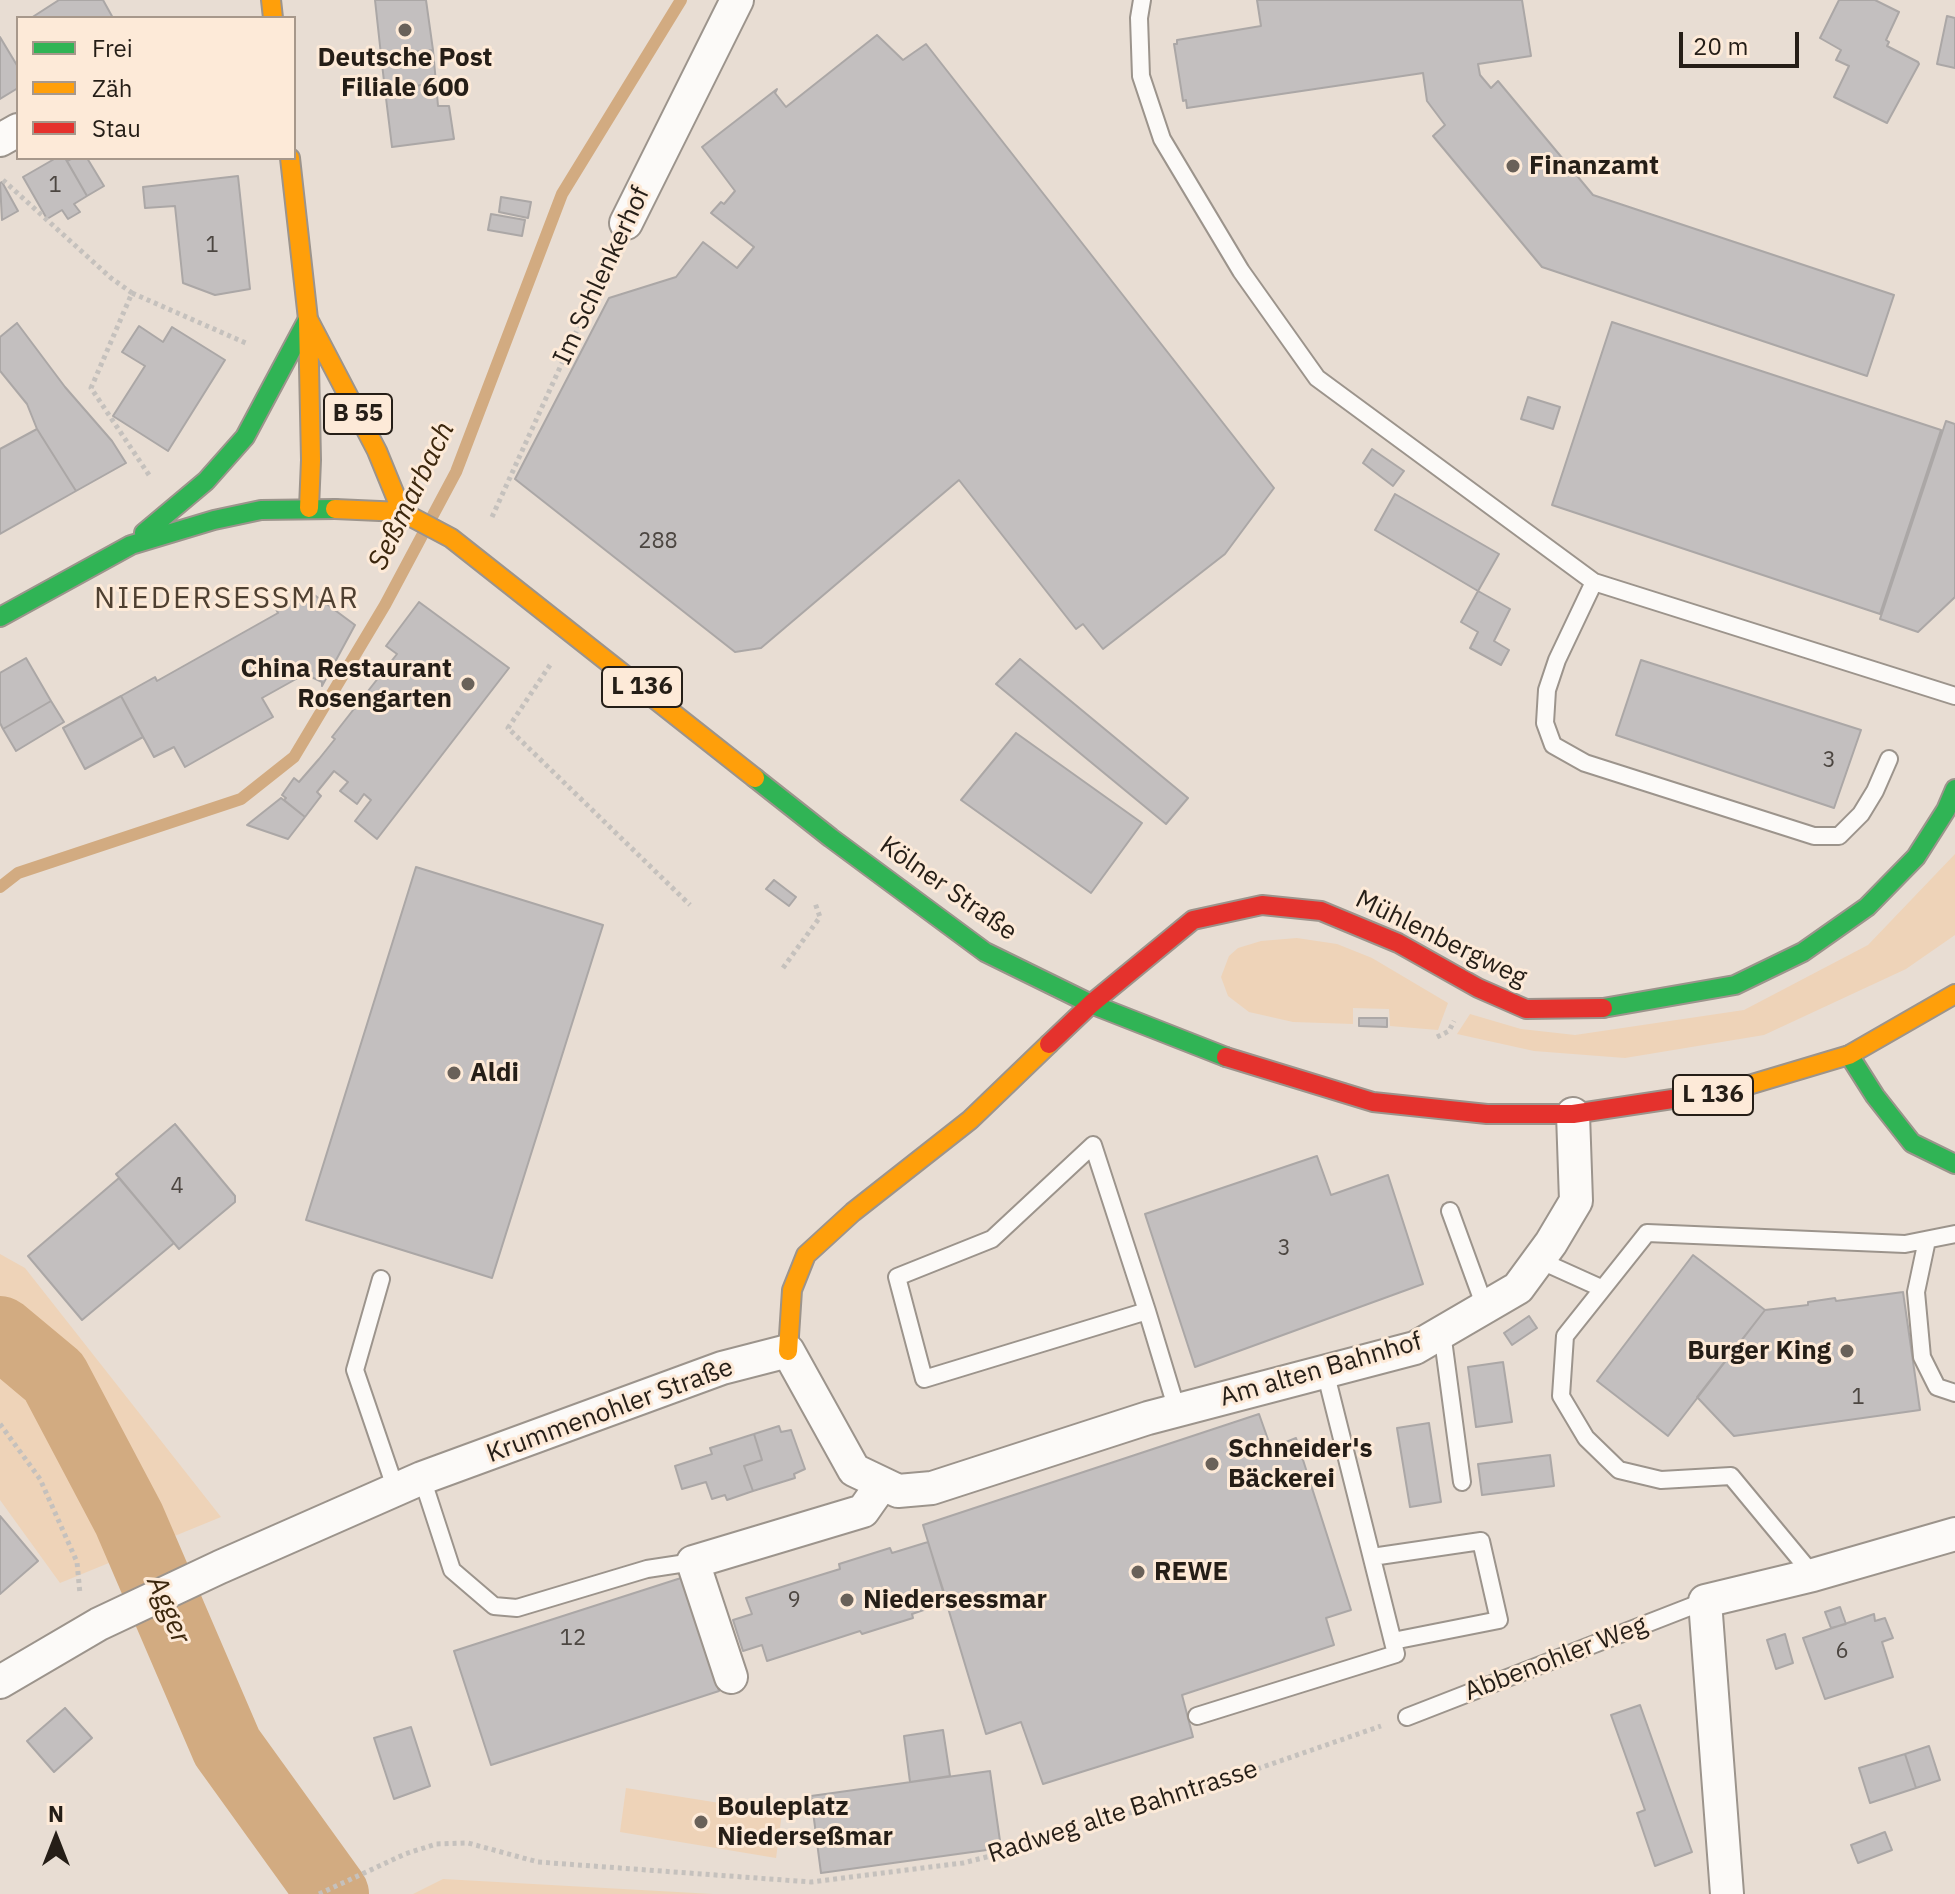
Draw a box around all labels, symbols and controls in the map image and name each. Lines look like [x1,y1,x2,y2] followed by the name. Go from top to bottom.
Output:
[16,16,296,160] legend
[1683,16,1803,66] scale bar
[396,21,414,39] marker: Deutsche Post Filiale 600
[1693,30,1748,62] text: 20 m
[92,32,133,64] text: Frei
[317,42,493,104] place label: Deutsche Post Filiale 600
[92,72,132,104] text: Zäh
[92,112,141,144] text: Stau
[1529,150,1659,182] place label: Finanzamt
[1504,157,1522,175] marker: Finanzamt
[48,173,62,199] house number: 1
[547,182,657,370] street label: Im Schlenkerhof
[205,233,219,259] house number: 1
[324,394,392,434] road number: B 55
[362,417,462,575] water label: Seßmarbach
[638,529,678,555] house number: 288
[94,581,360,617] district label: NIEDERSESSMAR
[240,653,452,714] place label: China Restaurant Rosengarten
[602,667,682,707] road number: L 136
[459,675,477,693] marker: China Restaurant Rosengarten
[1822,748,1836,774] house number: 3
[873,830,1023,948] street label: Kölner Straße
[1350,884,1532,994] street label: Mühlenbergweg
[470,1057,519,1089] place label: Aldi
[445,1064,463,1082] marker: Aldi
[1673,1075,1753,1115] road number: L 136
[170,1174,184,1200] house number: 4
[1277,1236,1291,1262] house number: 3
[1216,1326,1426,1414] street label: Am alten Bahnhof
[1687,1335,1831,1367] place label: Burger King
[1838,1342,1856,1360] marker: Burger King
[483,1352,737,1470] street label: Krummenohler Straße
[1851,1385,1865,1411] house number: 1
[1228,1433,1372,1494] place label: Schneider's Bäckerei
[1203,1455,1221,1473] marker: Schneider's Bäckerei
[1154,1556,1228,1588] place label: REWE
[1129,1563,1147,1581] marker: REWE
[139,1571,197,1649] water label: Agger
[863,1584,1047,1616] place label: Niedersessmar
[787,1588,801,1614] house number: 9
[838,1591,856,1609] marker: Niedersessmar
[1460,1610,1652,1708] street label: Abbenohler Weg
[560,1626,586,1652] house number: 12
[1835,1639,1849,1665] house number: 6
[984,1754,1262,1870] street label: Radweg alte Bahntrasse
[717,1791,893,1852] place label: Bouleplatz Niederseßmar
[16,1798,96,1878] north arrow
[48,1799,64,1828] text: N
[692,1813,710,1831] marker: Bouleplatz Niederseßmar

